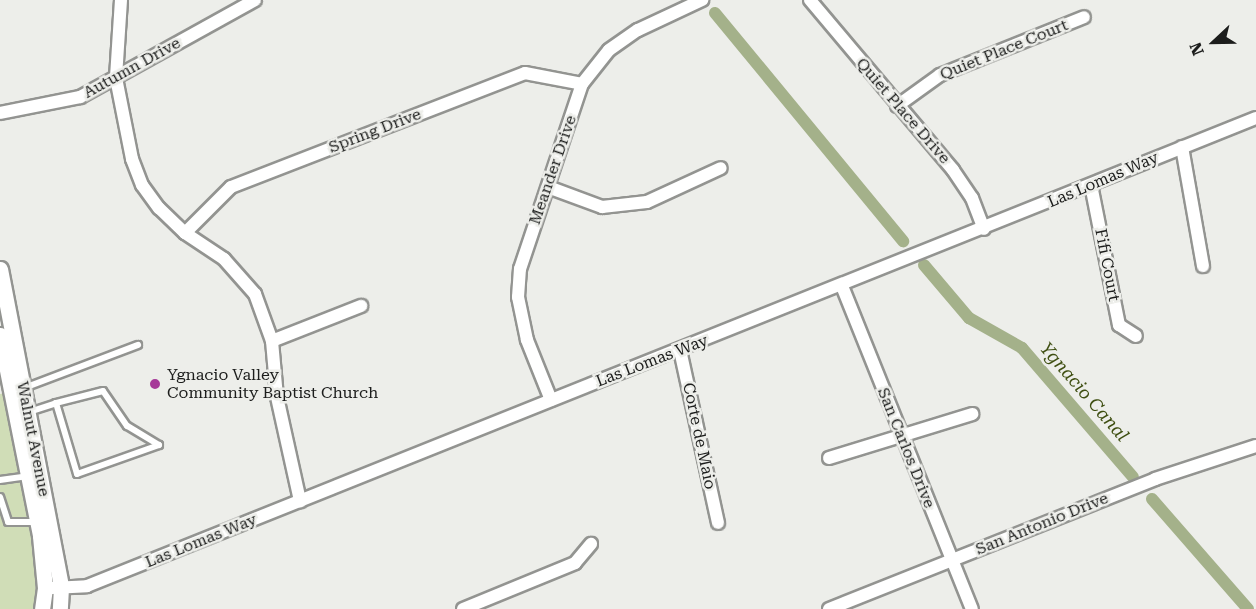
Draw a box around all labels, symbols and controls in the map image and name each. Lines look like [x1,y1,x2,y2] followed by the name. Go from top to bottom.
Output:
[1184,12,1244,72] north arrow
[937,16,1071,84] street label: Quiet Place Court
[80,33,184,103] street label: Autumn Drive
[1186,40,1208,58] text: N
[852,54,954,168] street label: Quiet Place Drive
[326,105,424,157] street label: Spring Drive
[525,113,581,227] street label: Meander Drive
[1045,148,1161,212] street label: Las Lomas Way
[1091,227,1123,303] street label: Fifi Court
[593,331,711,391] street label: Las Lomas Way
[1035,338,1133,446] water label: Ygnacio Canal
[167,365,378,403] place label: Ygnacio Valley Community Baptist Church
[148,377,162,391] marker: Ygnacio Valley Community Baptist Church
[12,380,54,498] street label: Walnut Avenue
[678,381,720,491] street label: Corte de Maio
[873,385,939,511] street label: San Carlos Drive
[973,489,1111,559] street label: San Antonio Drive
[143,510,259,572] street label: Las Lomas Way

